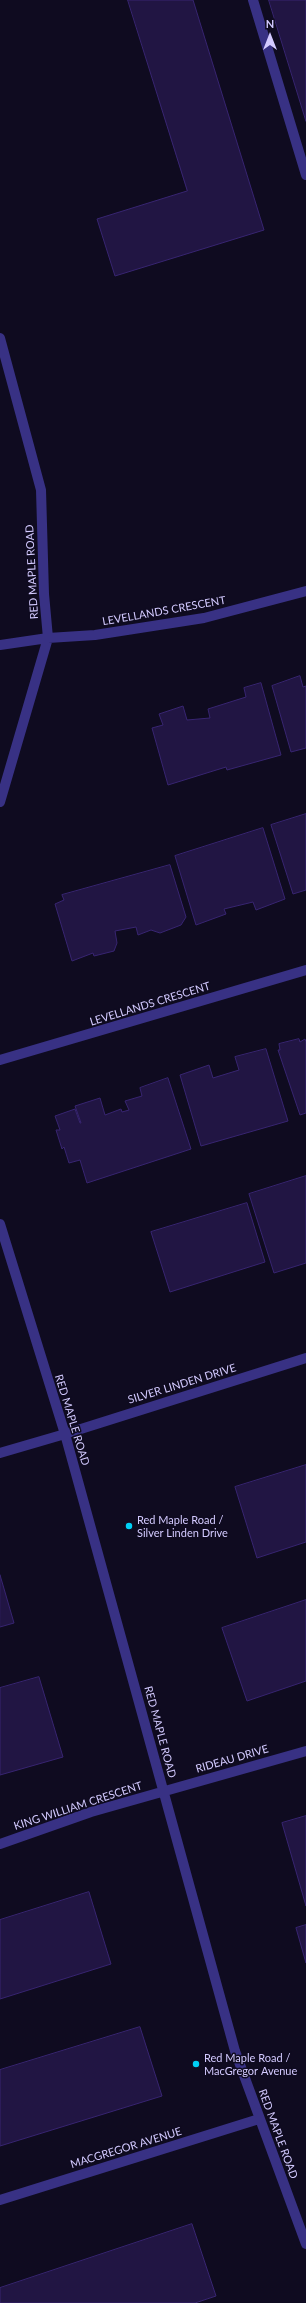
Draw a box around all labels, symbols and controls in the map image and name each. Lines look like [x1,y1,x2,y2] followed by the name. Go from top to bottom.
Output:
[250,16,290,56] north arrow
[266,17,274,30] text: N
[23,524,41,620] street label: RED MAPLE ROAD
[101,594,227,628] street label: LEVELLANDS CRESCENT
[88,979,212,1029] street label: LEVELLANDS CRESCENT
[126,1361,238,1407] street label: SILVER LINDEN DRIVE
[52,1373,92,1467] street label: RED MAPLE ROAD
[137,1513,228,1539] place label: Red Maple Road / Silver Linden Drive
[124,1521,134,1531] marker: Red Maple Road / Silver Linden Drive
[141,1685,179,1779] street label: RED MAPLE ROAD
[194,1742,270,1776] street label: RIDEAU DRIVE
[12,1779,144,1833] street label: KING WILLIAM CRESCENT
[204,2051,297,2077] place label: Red Maple Road / MacGregor Avenue
[191,2059,201,2069] marker: Red Maple Road / MacGregor Avenue
[256,2087,300,2181] street label: RED MAPLE ROAD
[69,2125,183,2171] street label: MACGREGOR AVENUE

